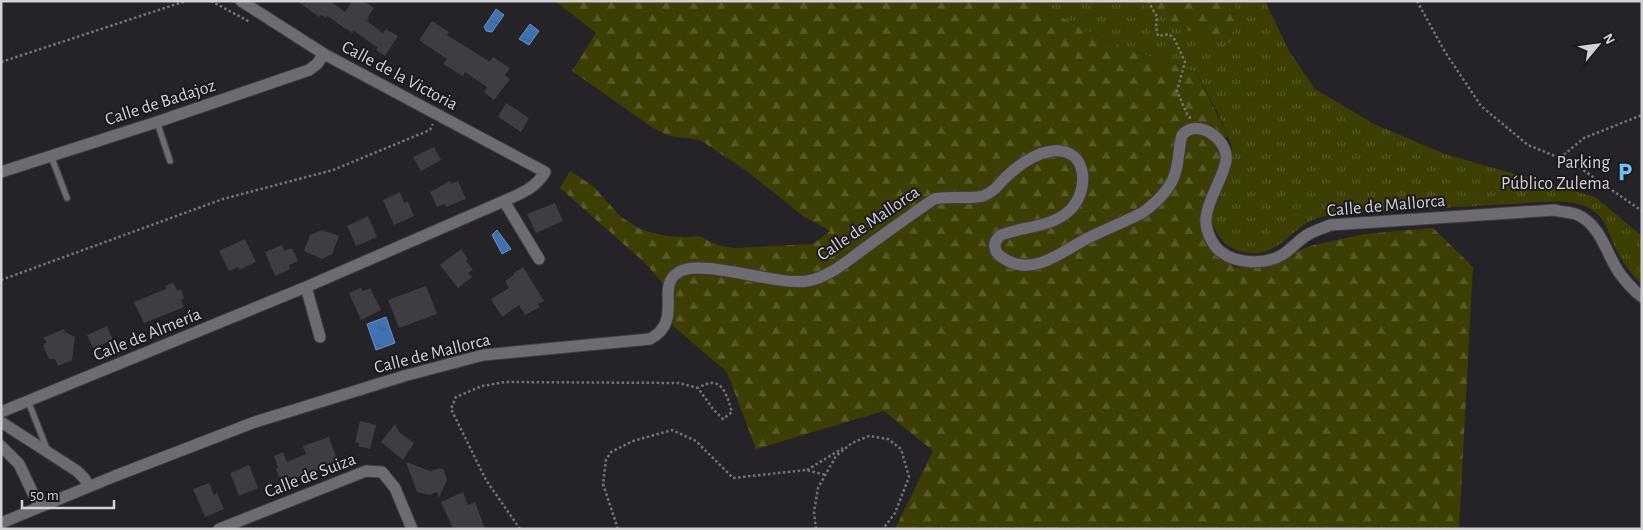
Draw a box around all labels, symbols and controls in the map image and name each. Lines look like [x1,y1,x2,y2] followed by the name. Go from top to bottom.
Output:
[1573,20,1623,70] north arrow
[1600,32,1617,47] text: N
[339,38,460,114] street label: Calle de la Victoria
[103,77,218,129] street label: Calle de Badajoz
[1501,154,1610,193] place label: Parking Público Zulema
[1614,161,1636,183] parking icon: Parking Público Zulema
[814,183,923,265] street label: Calle de Mallorca
[1326,192,1446,220] street label: Calle de Mallorca
[91,305,204,365] street label: Calle de Almería
[372,331,492,377] street label: Calle de Mallorca
[262,450,358,502] street label: Calle de Suiza
[22,478,115,510] scale bar
[30,488,59,503] text: 50 m

